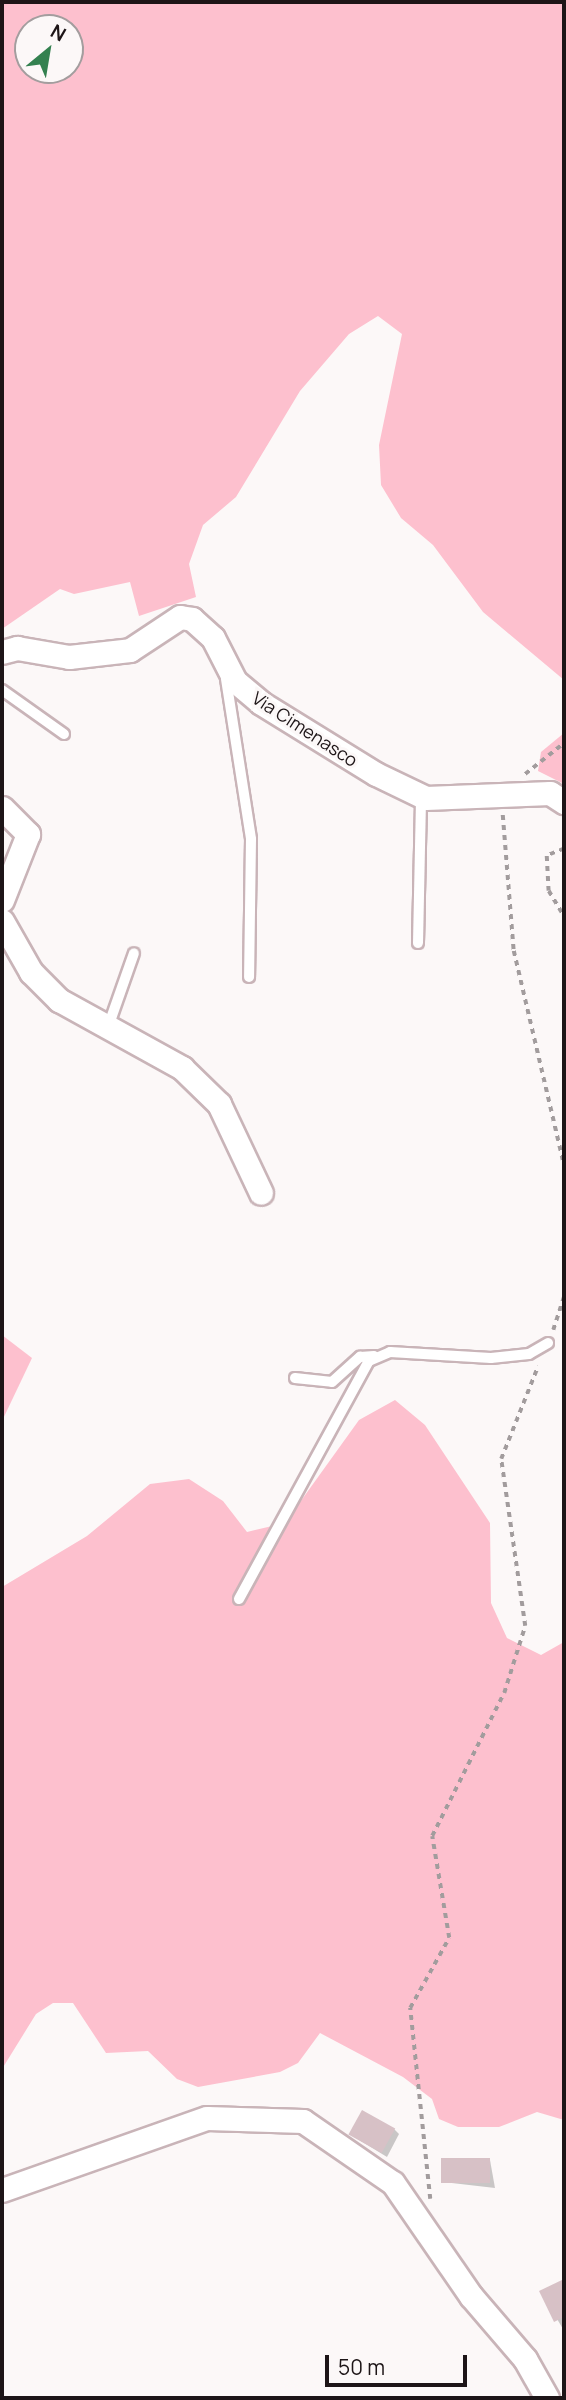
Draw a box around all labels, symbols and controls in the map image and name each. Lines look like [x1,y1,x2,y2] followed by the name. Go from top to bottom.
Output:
[14,14,84,84] north arrow
[46,18,71,47] text: N
[248,687,362,771] street label: Via Cimenasco
[328,2340,470,2384] scale bar
[338,2353,385,2381] text: 50 m

